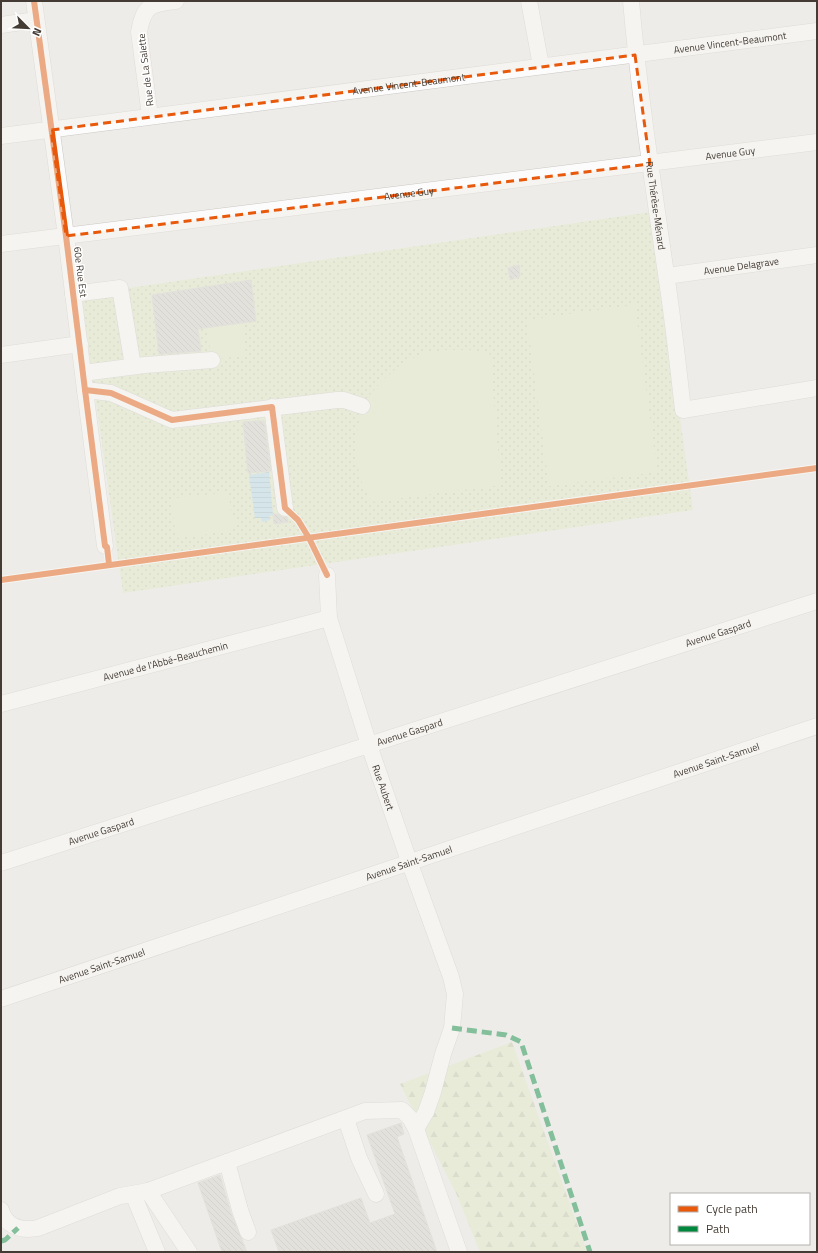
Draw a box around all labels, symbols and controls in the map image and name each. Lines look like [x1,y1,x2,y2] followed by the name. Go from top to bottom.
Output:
[8,8,48,48] north arrow
[28,25,46,39] text: N
[673,28,788,57] street label: Avenue Vincent-Beaumont
[134,33,157,107] street label: Rue de La Salette
[352,69,466,99] street label: Avenue Vincent-Beaumont
[705,143,756,164] street label: Avenue Guy
[642,160,669,251] street label: Rue Thérèse-Ménard
[383,183,435,204] street label: Avenue Guy
[70,246,91,299] street label: 60e Rue Est
[703,253,780,279] street label: Avenue Delagrave
[683,616,753,651] street label: Avenue Gaspard
[102,638,230,685] street label: Avenue de l'Abbé-Beauchemin
[375,715,444,750] street label: Avenue Gaspard
[671,739,761,782] street label: Avenue Saint-Samuel
[368,763,398,813] street label: Rue Aubert
[66,814,136,849] street label: Avenue Gaspard
[364,842,454,885] street label: Avenue Saint-Samuel
[56,944,147,987] street label: Avenue Saint-Samuel
[670,1193,810,1245] legend
[706,1199,758,1218] text: Cycle path
[706,1219,730,1238] text: Path

